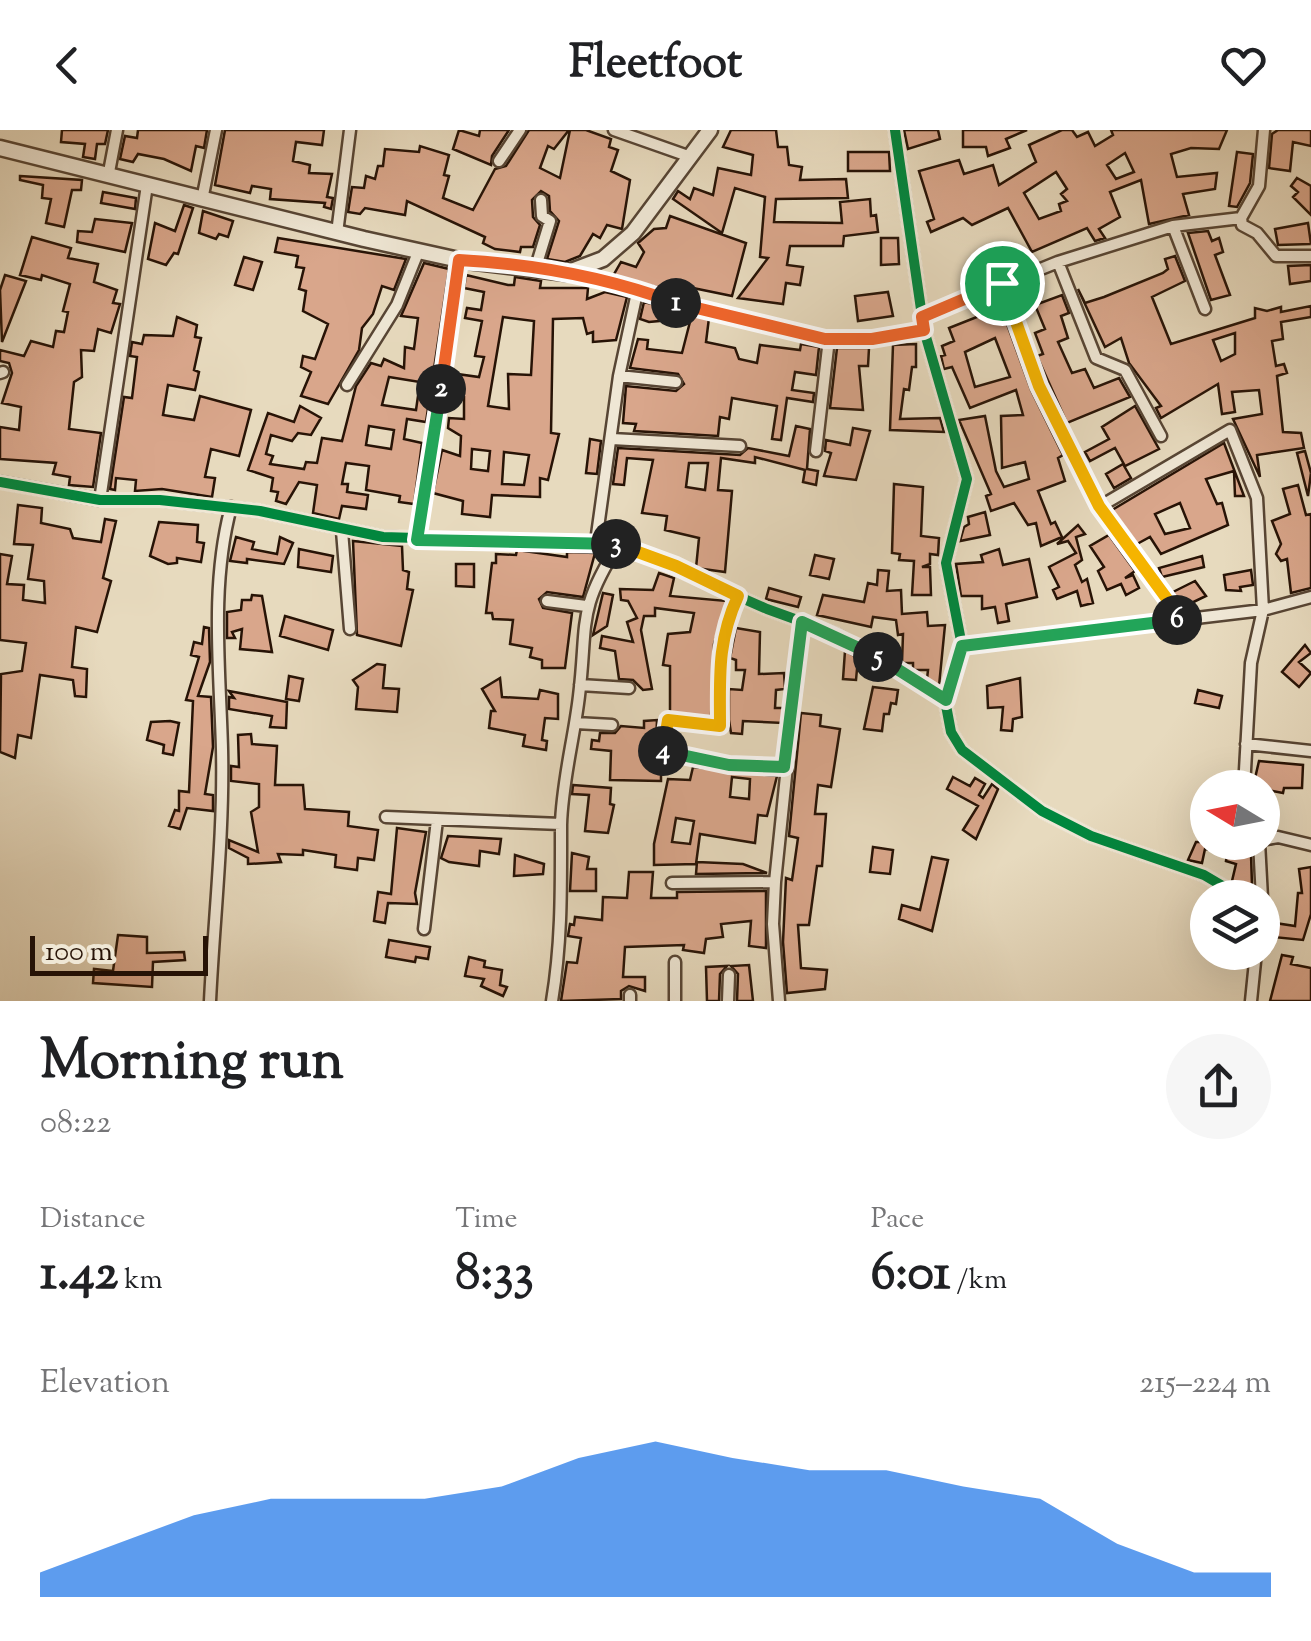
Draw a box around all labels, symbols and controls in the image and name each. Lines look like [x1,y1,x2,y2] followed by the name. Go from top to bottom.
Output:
[569,33,742,98] text: Fleetfoot
[40,38,95,93] icon: back
[1216,38,1271,93] icon: heart
[960,241,1045,326] pin
[975,256,1030,311] icon: arrive
[651,278,701,328] pin: 1
[671,283,681,323] text: 1
[416,364,466,414] pin: 2
[434,369,448,409] text: 2
[591,519,641,569] pin: 3
[610,524,622,564] text: 3
[1152,595,1202,645] pin: 6
[1170,600,1184,640] text: 6
[853,632,903,682] pin: 5
[873,637,883,677] text: 5
[638,726,688,776] pin: 4
[656,731,670,771] text: 4
[1190,770,1280,860] north arrow
[1190,770,1280,970] map controls
[1190,880,1280,970] button: layers
[30,931,208,976] scale bar
[45,933,113,973] text: 100 m
[40,1024,344,1103] text: Morning run
[1166,1034,1271,1139] button: share
[40,1101,111,1147] text: 08:22
[40,1200,146,1240] text: Distance
[455,1200,518,1240] text: Time
[871,1200,924,1240] text: Pace
[40,1240,118,1312] text: 1.42
[455,1240,534,1312] text: 8:33
[871,1240,950,1312] text: 6:01
[118,1261,163,1301] text: km
[950,1261,1007,1301] text: /km
[40,1361,170,1407] text: Elevation
[1139,1361,1271,1407] text: 215–224 m

